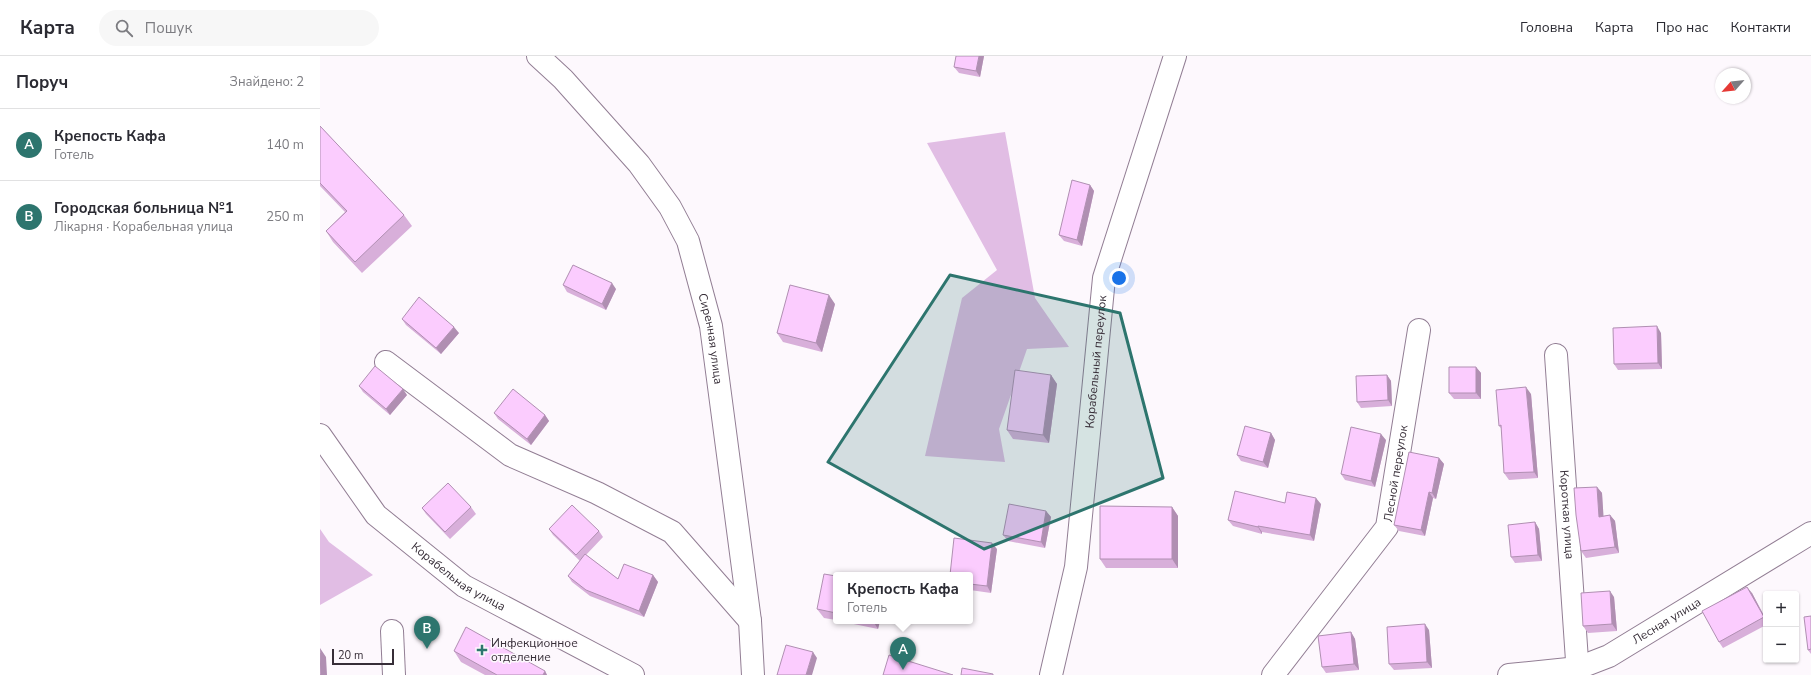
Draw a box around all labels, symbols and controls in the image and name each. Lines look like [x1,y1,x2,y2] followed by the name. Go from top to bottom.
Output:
[99,10,379,46] search box
[20,15,75,41] text: Карта
[113,17,135,39] icon: search
[145,18,192,38] text: Пошук
[1520,18,1573,37] text: Головна
[1595,18,1634,37] text: Карта
[1656,18,1708,37] text: Про нас
[1730,18,1791,37] text: Контакти
[1715,68,1751,104] north arrow
[16,71,68,94] text: Поруч
[230,73,304,91] text: Знайдено: 2
[54,126,166,146] text: Крепость Кафа
[24,136,34,154] text: A
[266,136,304,154] text: 140 m
[54,146,94,164] text: Готель
[54,198,234,218] text: Городская больница №1
[25,208,33,226] text: B
[266,208,304,226] text: 250 m
[54,218,233,236] text: Лікарня · Корабельная улица
[1109,268,1129,288] your location
[694,291,727,385] street label: Сиренная улица
[1081,294,1110,429] street label: Корабельный переулок
[1380,423,1412,523] street label: Лесной переулок
[1556,469,1578,560] street label: Короткая улица
[408,539,508,614] street label: Корабельная улица
[833,572,973,624] popup
[847,579,959,599] text: Крепость Кафа
[1763,591,1799,663] map controls
[1763,591,1799,627] button: +
[1629,594,1704,648] street label: Лесная улица
[847,599,887,617] text: Готель
[414,616,440,649] pin: B
[1763,627,1799,663] button: −
[491,635,578,665] place label: Инфекционное отделение
[890,637,916,670] pin: A
[476,644,488,656] marker: Инфекционное отделение
[332,647,394,666] scale bar
[338,648,363,663] text: 20 m

